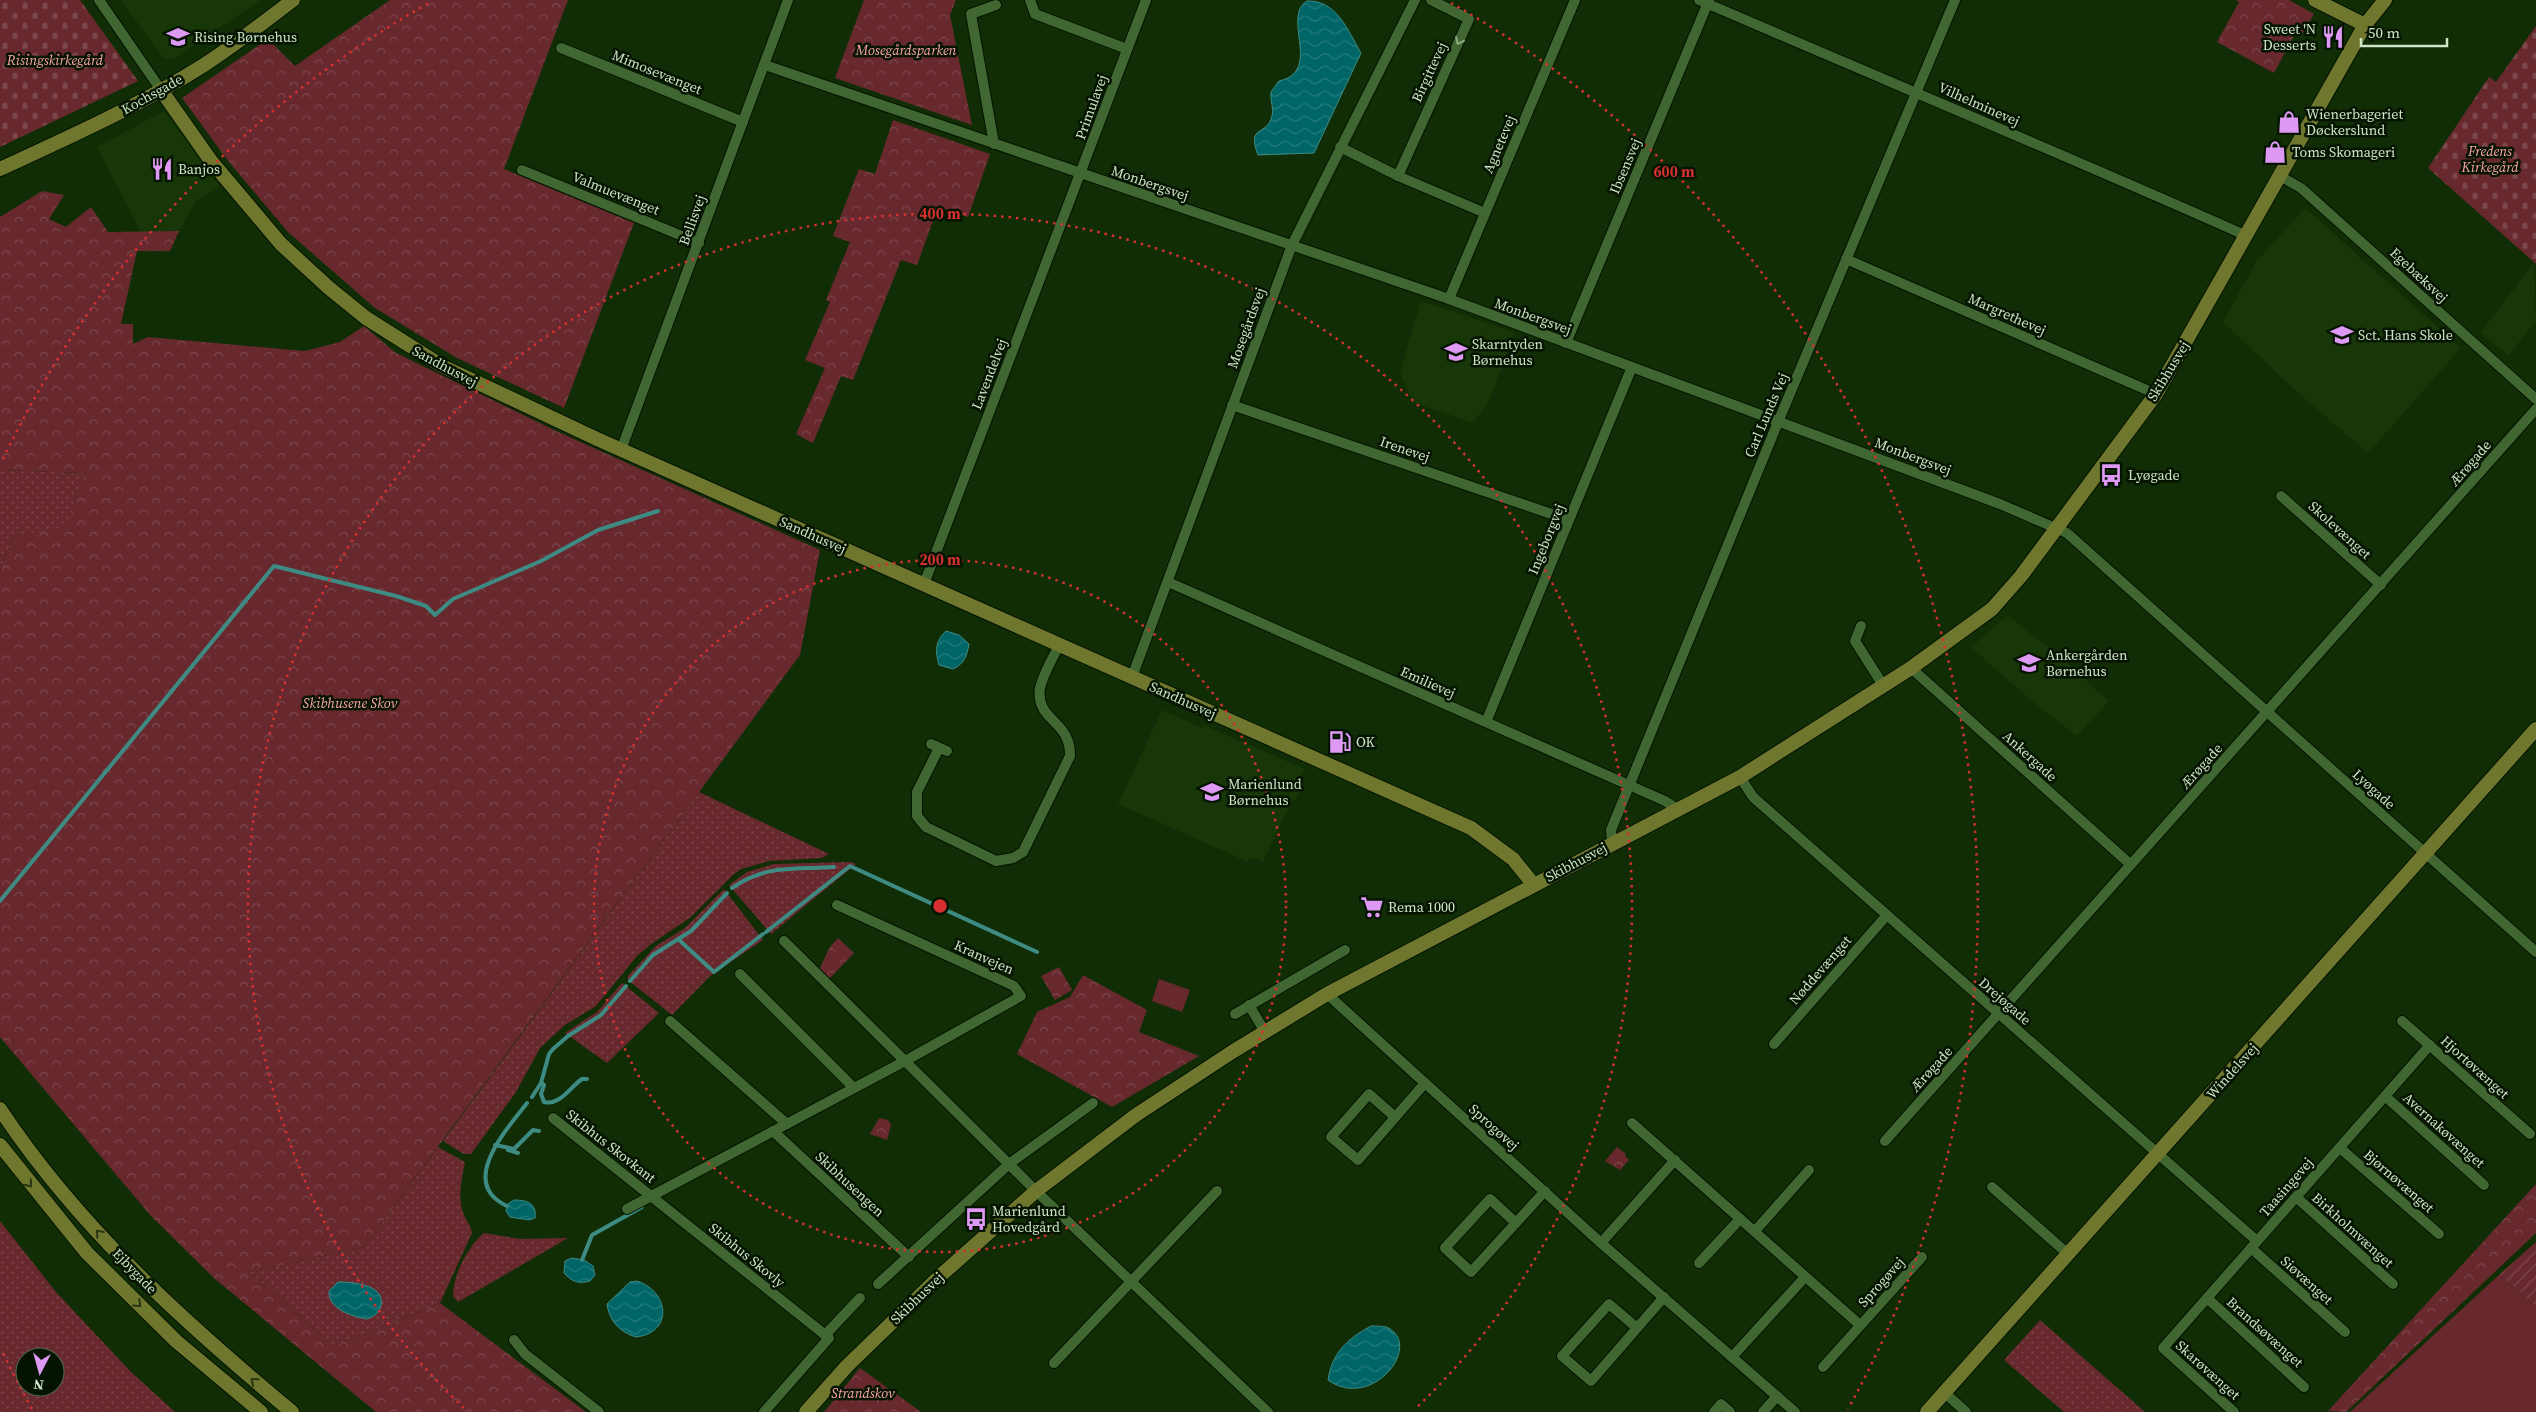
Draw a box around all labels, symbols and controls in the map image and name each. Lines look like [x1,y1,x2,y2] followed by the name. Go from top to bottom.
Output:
[2361,15,2447,47] scale bar
[2263,19,2316,55] place label: Sweet 'N Desserts
[2368,22,2400,43] text: 50 m
[165,24,191,50] school or university icon: Rising Børnehus
[2320,24,2346,50] restaurant icon: Sweet 'N Desserts
[194,27,297,47] place label: Rising Børnehus
[1455,36,1465,45] one-way arrow
[1406,39,1452,105] street label: Birgittevej
[854,40,957,60] park label: Mosegårdsparken
[609,45,705,99] street label: Mimosevænget
[6,50,104,70] park label: Risingskirkegård
[118,69,186,119] street label: Kochsgade
[1070,72,1112,142] street label: Primulavej
[1935,77,2023,131] street label: Vilhelminevej
[2306,104,2403,140] place label: Wienerbageriet Døckerslund
[2276,109,2302,135] shop icon: Wienerbageriet Døckerslund
[1478,112,1520,176] street label: Agnetevej
[1604,135,1646,197] street label: Ibsensvej
[2262,139,2288,165] shop icon: Toms Skomageri
[2461,141,2519,177] park label: Fredens Kirkegård
[2292,142,2395,162] place label: Toms Skomageri
[149,156,175,182] restaurant icon: Banjos
[178,159,220,179] place label: Banjos
[1109,160,1191,206] street label: Monbergsvej
[1653,161,1695,182] text: 600 m
[569,166,663,220] street label: Valmuevænget
[674,192,710,248] street label: Bellisvej
[919,203,961,224] text: 400 m
[2386,243,2453,307] street label: Egebæksvej
[1222,285,1270,371] street label: Mosegårdsvej
[1965,288,2049,340] street label: Margrethevej
[1492,293,1574,339] street label: Monbergsvej
[2329,322,2355,348] school or university icon: Sct. Hans Skole
[2358,325,2453,345] place label: Sct. Hans Skole
[1472,334,1544,370] place label: Skarntyden Børnehus
[966,336,1012,412] street label: Lavendelvej
[2142,337,2194,405] street label: Skibhusvej
[1443,339,1469,365] school or university icon: Skarntyden Børnehus
[409,340,481,392] street label: Sandhusvej
[1739,370,1793,460] street label: Carl Lunds Vej
[1377,431,1433,467] street label: Irenevej
[1872,432,1954,480] street label: Monbergsvej
[2444,435,2496,491] street label: Ærøgade
[2098,462,2124,488] bus stop icon: Lyøgade
[2128,465,2180,485] place label: Lyøgade
[2304,496,2376,564] street label: Skolevænget
[1523,501,1569,577] street label: Ingeborgvej
[776,511,850,559] street label: Sandhusvej
[919,549,961,570] text: 200 m
[2046,645,2128,681] place label: Ankergården Børnehus
[2016,650,2042,676] school or university icon: Ankergården Børnehus
[1397,661,1459,703] street label: Emilievej
[1146,676,1220,724] street label: Sandhusvej
[303,693,398,713] park label: Skibhusene Skov
[1998,726,2062,786] street label: Ankergade
[1327,729,1353,755] fuel station icon: OK
[1356,732,1376,752] place label: OK
[2175,739,2227,793] street label: Ærøgade
[2348,764,2400,814] street label: Lyøgade
[1228,774,1302,810] place label: Marienlund Børnehus
[1199,779,1225,805] school or university icon: Marienlund Børnehus
[1542,837,1610,887] street label: Skibhusvej
[1359,894,1385,920] supermarket icon: Rema 1000
[931,897,949,915] centre of rings
[1388,897,1455,917] place label: Rema 1000
[1784,931,1856,1009] street label: Nøddevænget
[951,935,1018,979] street label: Kranvejen
[1974,973,2036,1029] street label: Drejøgade
[2436,1031,2514,1104] street label: Hjortøvænget
[2202,1039,2263,1103] street label: Windelsvej
[1905,1042,1957,1096] street label: Ærøgade
[2399,1088,2490,1173] street label: Avernakøvænget
[1465,1099,1524,1155] street label: Sprogøvej
[562,1105,661,1188] street label: Skibhus Skovkant
[2359,1145,2439,1218] street label: Bjørnøvænget
[811,1147,889,1222] street label: Skibhusengen
[2255,1153,2317,1221] street label: Taasingevej
[24,1178,33,1187] one-way arrow
[2308,1188,2399,1272] street label: Birkholmvænget
[992,1201,1066,1237] place label: Marienlund Hovedgård
[963,1206,989,1232] bus stop icon: Marienlund Hovedgård
[705,1218,790,1292] street label: Skibhus Skovly
[96,1229,105,1238] one-way arrow
[108,1244,162,1298] street label: Ejbygade
[2276,1251,2338,1309] street label: Siøvænget
[1853,1252,1909,1311] street label: Sprogøvej
[886,1267,948,1329] street label: Skibhusvej
[2222,1292,2308,1372] street label: Brandsøvænget
[133,1298,142,1307] one-way arrow
[2171,1336,2245,1405] street label: Skarøvænget
[15,1347,65,1397] north arrow
[33,1374,45,1395] text: N
[251,1377,260,1386] one-way arrow
[831,1383,895,1403] park label: Strandskov

